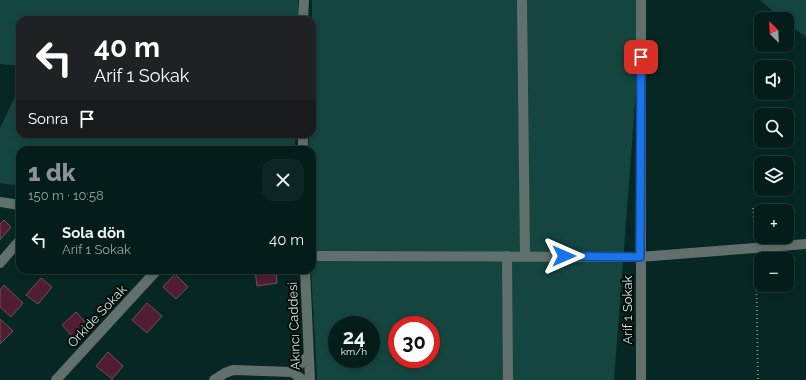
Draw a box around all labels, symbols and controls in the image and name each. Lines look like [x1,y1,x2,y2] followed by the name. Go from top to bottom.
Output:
[754,12,794,52] north arrow
[754,12,794,292] map controls
[94,31,160,64] text: 40 m
[28,32,80,84] icon: left
[624,40,658,74] pin
[630,46,652,68] icon: arrive
[754,60,794,100] button: sound
[94,65,189,86] text: Arif 1 Sokak
[76,108,98,130] icon: arrive
[754,108,794,148] button: search
[28,110,68,128] text: Sonra
[754,156,794,196] button: layers
[28,158,75,187] text: 1 dk
[262,159,304,201] button: close
[28,188,104,203] text: 150 m · 10:58
[754,204,794,244] button: +
[62,224,125,242] text: Sola dön
[28,229,50,251] icon: left
[269,231,304,249] text: 40 m
[543,235,585,277] position arrow
[62,242,131,257] text: Arif 1 Sokak
[754,252,794,292] button: −
[620,275,635,344] street label: Arif 1 Sokak
[64,282,130,350] street label: Orkide Sokak
[285,282,303,370] street label: Akıncı Caddesi
[388,316,440,368] speed limit sign: 30
[343,325,365,349] text: 24
[341,346,367,357] text: km/h

